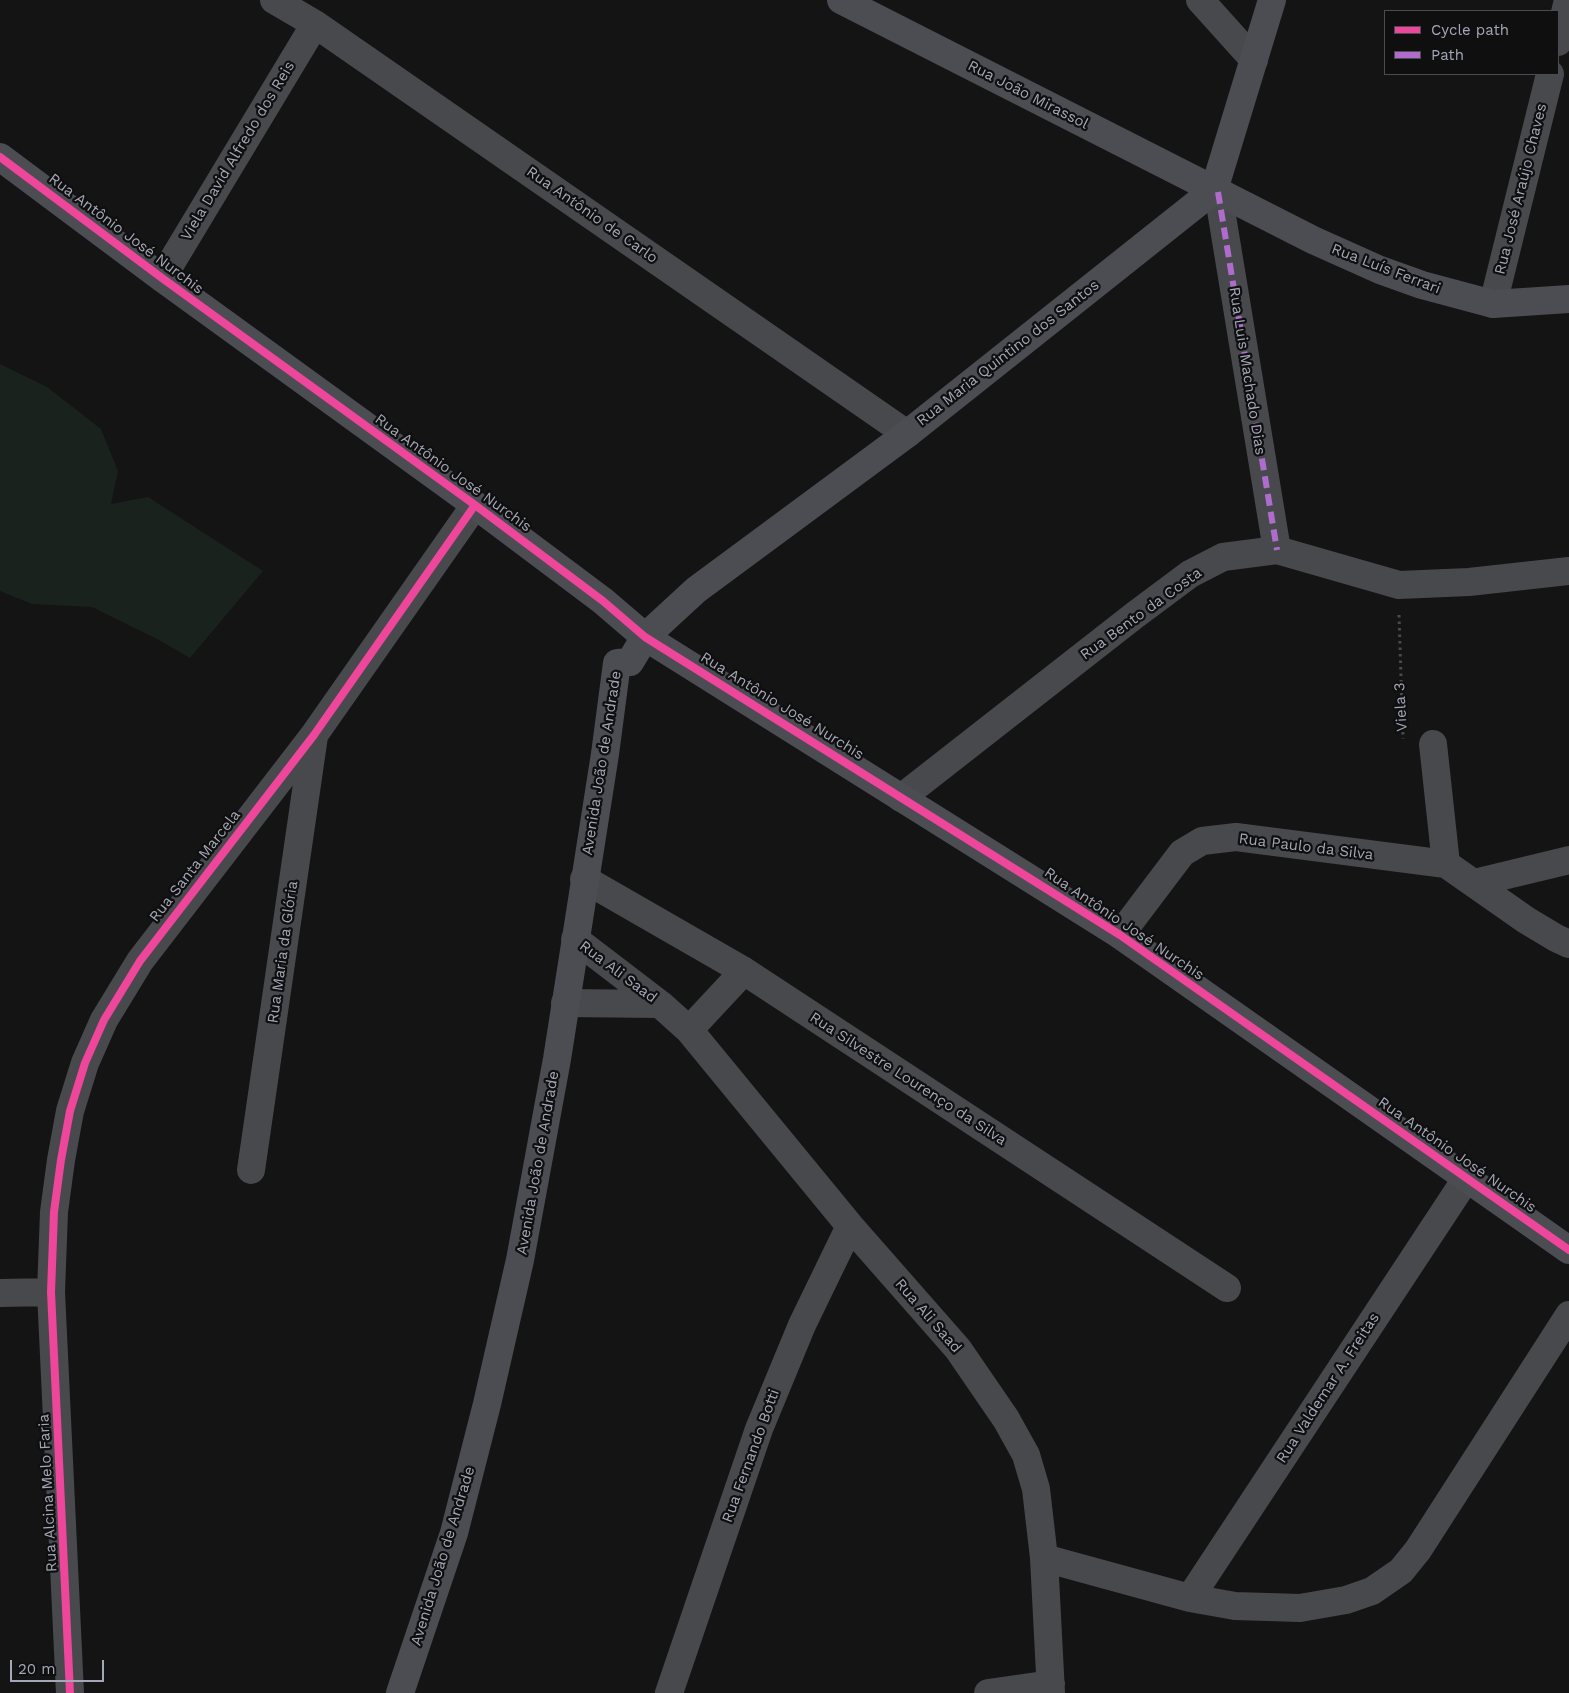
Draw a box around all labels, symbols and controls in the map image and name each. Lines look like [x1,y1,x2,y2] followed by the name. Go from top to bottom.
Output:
[1384,10,1559,75] legend
[1431,21,1509,39] text: Cycle path
[1431,46,1464,64] text: Path
[965,57,1091,133] street label: Rua João Mirassol
[177,58,299,244] street label: Viela David Alfredo dos Reis
[1491,102,1551,276] street label: Rua José Araújo Chaves
[523,163,661,267] street label: Rua Antônio de Carlo
[45,170,207,298] street label: Rua Antônio José Nurchis
[1329,240,1443,298] street label: Rua Luís Ferrari
[913,276,1103,430] street label: Rua Maria Quintino dos Santos
[1225,286,1269,456] street label: Rua Luis Machado Dias
[371,410,535,536] street label: Rua Antônio José Nurchis
[1077,564,1205,664] street label: Rua Bento da Costa
[697,648,867,764] street label: Rua Antônio José Nurchis
[579,670,625,856] street label: Avenida João de Andrade
[1391,682,1411,732] street label: Viela 3
[146,807,244,925] street label: Rua Santa Marcela
[1238,830,1374,864] street label: Rua Paulo da Silva
[1041,864,1207,984] street label: Rua Antônio José Nurchis
[264,880,302,1024] street label: Rua Maria da Glória
[576,937,660,1007] street label: Rua Ali Saad
[806,1009,1010,1149] street label: Rua Silvestre Lourenço da Silva
[513,1070,563,1256] street label: Avenida João de Andrade
[1374,1093,1540,1217] street label: Rua Antônio José Nurchis
[891,1275,965,1357] street label: Rua Ali Saad
[1273,1309,1383,1467] street label: Rua Valdemar A. Freitas
[718,1387,784,1525] street label: Rua Fernando Botti
[35,1414,61,1572] street label: Rua Alcina Melo Faria
[407,1464,479,1648] street label: Avenida João de Andrade
[12,1650,106,1682] scale bar
[18,1660,56,1678] text: 20 m

